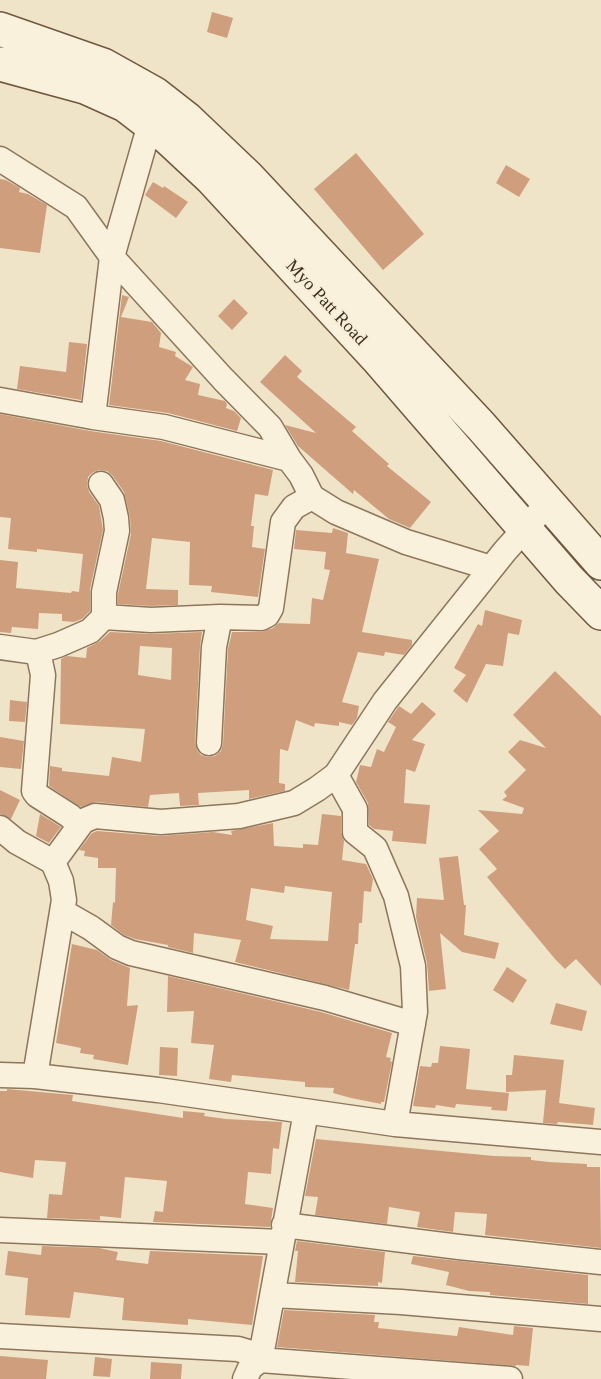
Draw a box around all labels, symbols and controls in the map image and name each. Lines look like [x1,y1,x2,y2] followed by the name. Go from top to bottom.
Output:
[281,256,371,350] street label: Myo Patt Road

